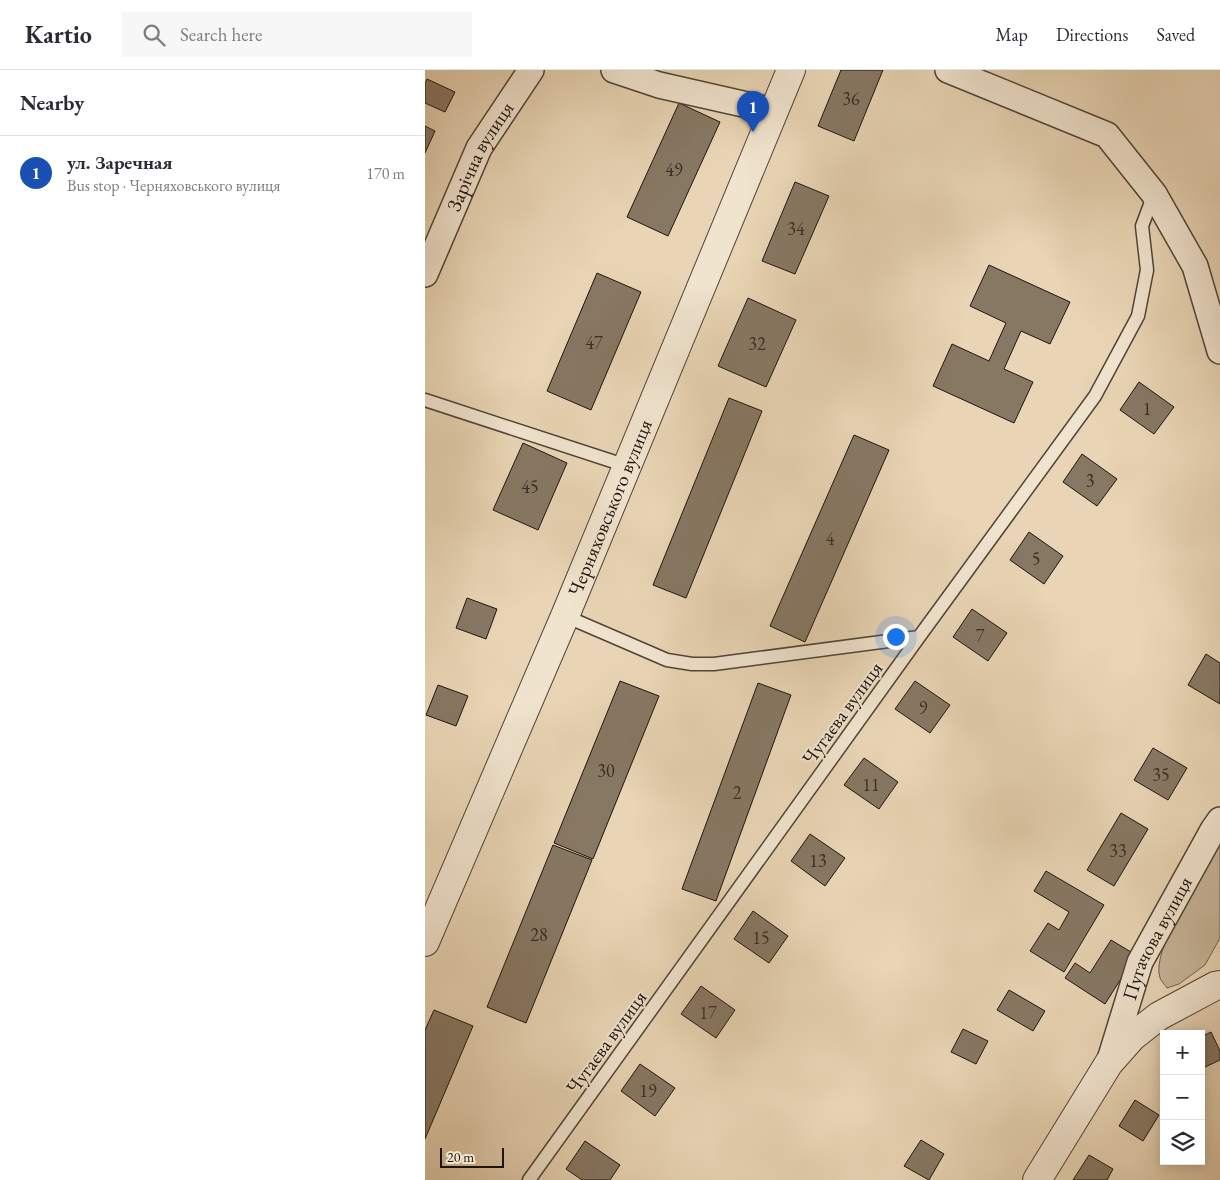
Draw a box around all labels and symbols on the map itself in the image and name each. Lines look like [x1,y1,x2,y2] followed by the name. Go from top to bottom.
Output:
[842,87,860,110] house number: 36
[737,91,769,132] pin: 1
[440,96,519,215] street label: Зарічна вулиця
[665,158,683,181] house number: 49
[787,217,805,240] house number: 34
[585,331,603,354] house number: 47
[748,332,766,355] house number: 32
[1143,397,1151,420] house number: 1
[562,415,658,600] street label: Черняховського вулиця
[1086,469,1094,492] house number: 3
[521,475,539,498] house number: 45
[826,527,835,550] house number: 4
[1032,547,1040,570] house number: 5
[883,624,909,650] your location
[976,624,985,647] house number: 7
[796,656,888,770] street label: Чугаєва вулиця
[919,696,928,719] house number: 9
[597,759,615,782] house number: 30
[1152,763,1170,786] house number: 35
[862,773,880,796] house number: 11
[733,781,742,804] house number: 2
[1109,839,1127,862] house number: 33
[809,849,827,872] house number: 13
[1116,872,1198,1003] street label: Пугачова вулиця
[530,923,548,946] house number: 28
[752,926,770,949] house number: 15
[560,985,652,1099] street label: Чугаєва вулиця
[699,1001,717,1024] house number: 17
[639,1079,657,1102] house number: 19
[440,1145,504,1168] scale bar

